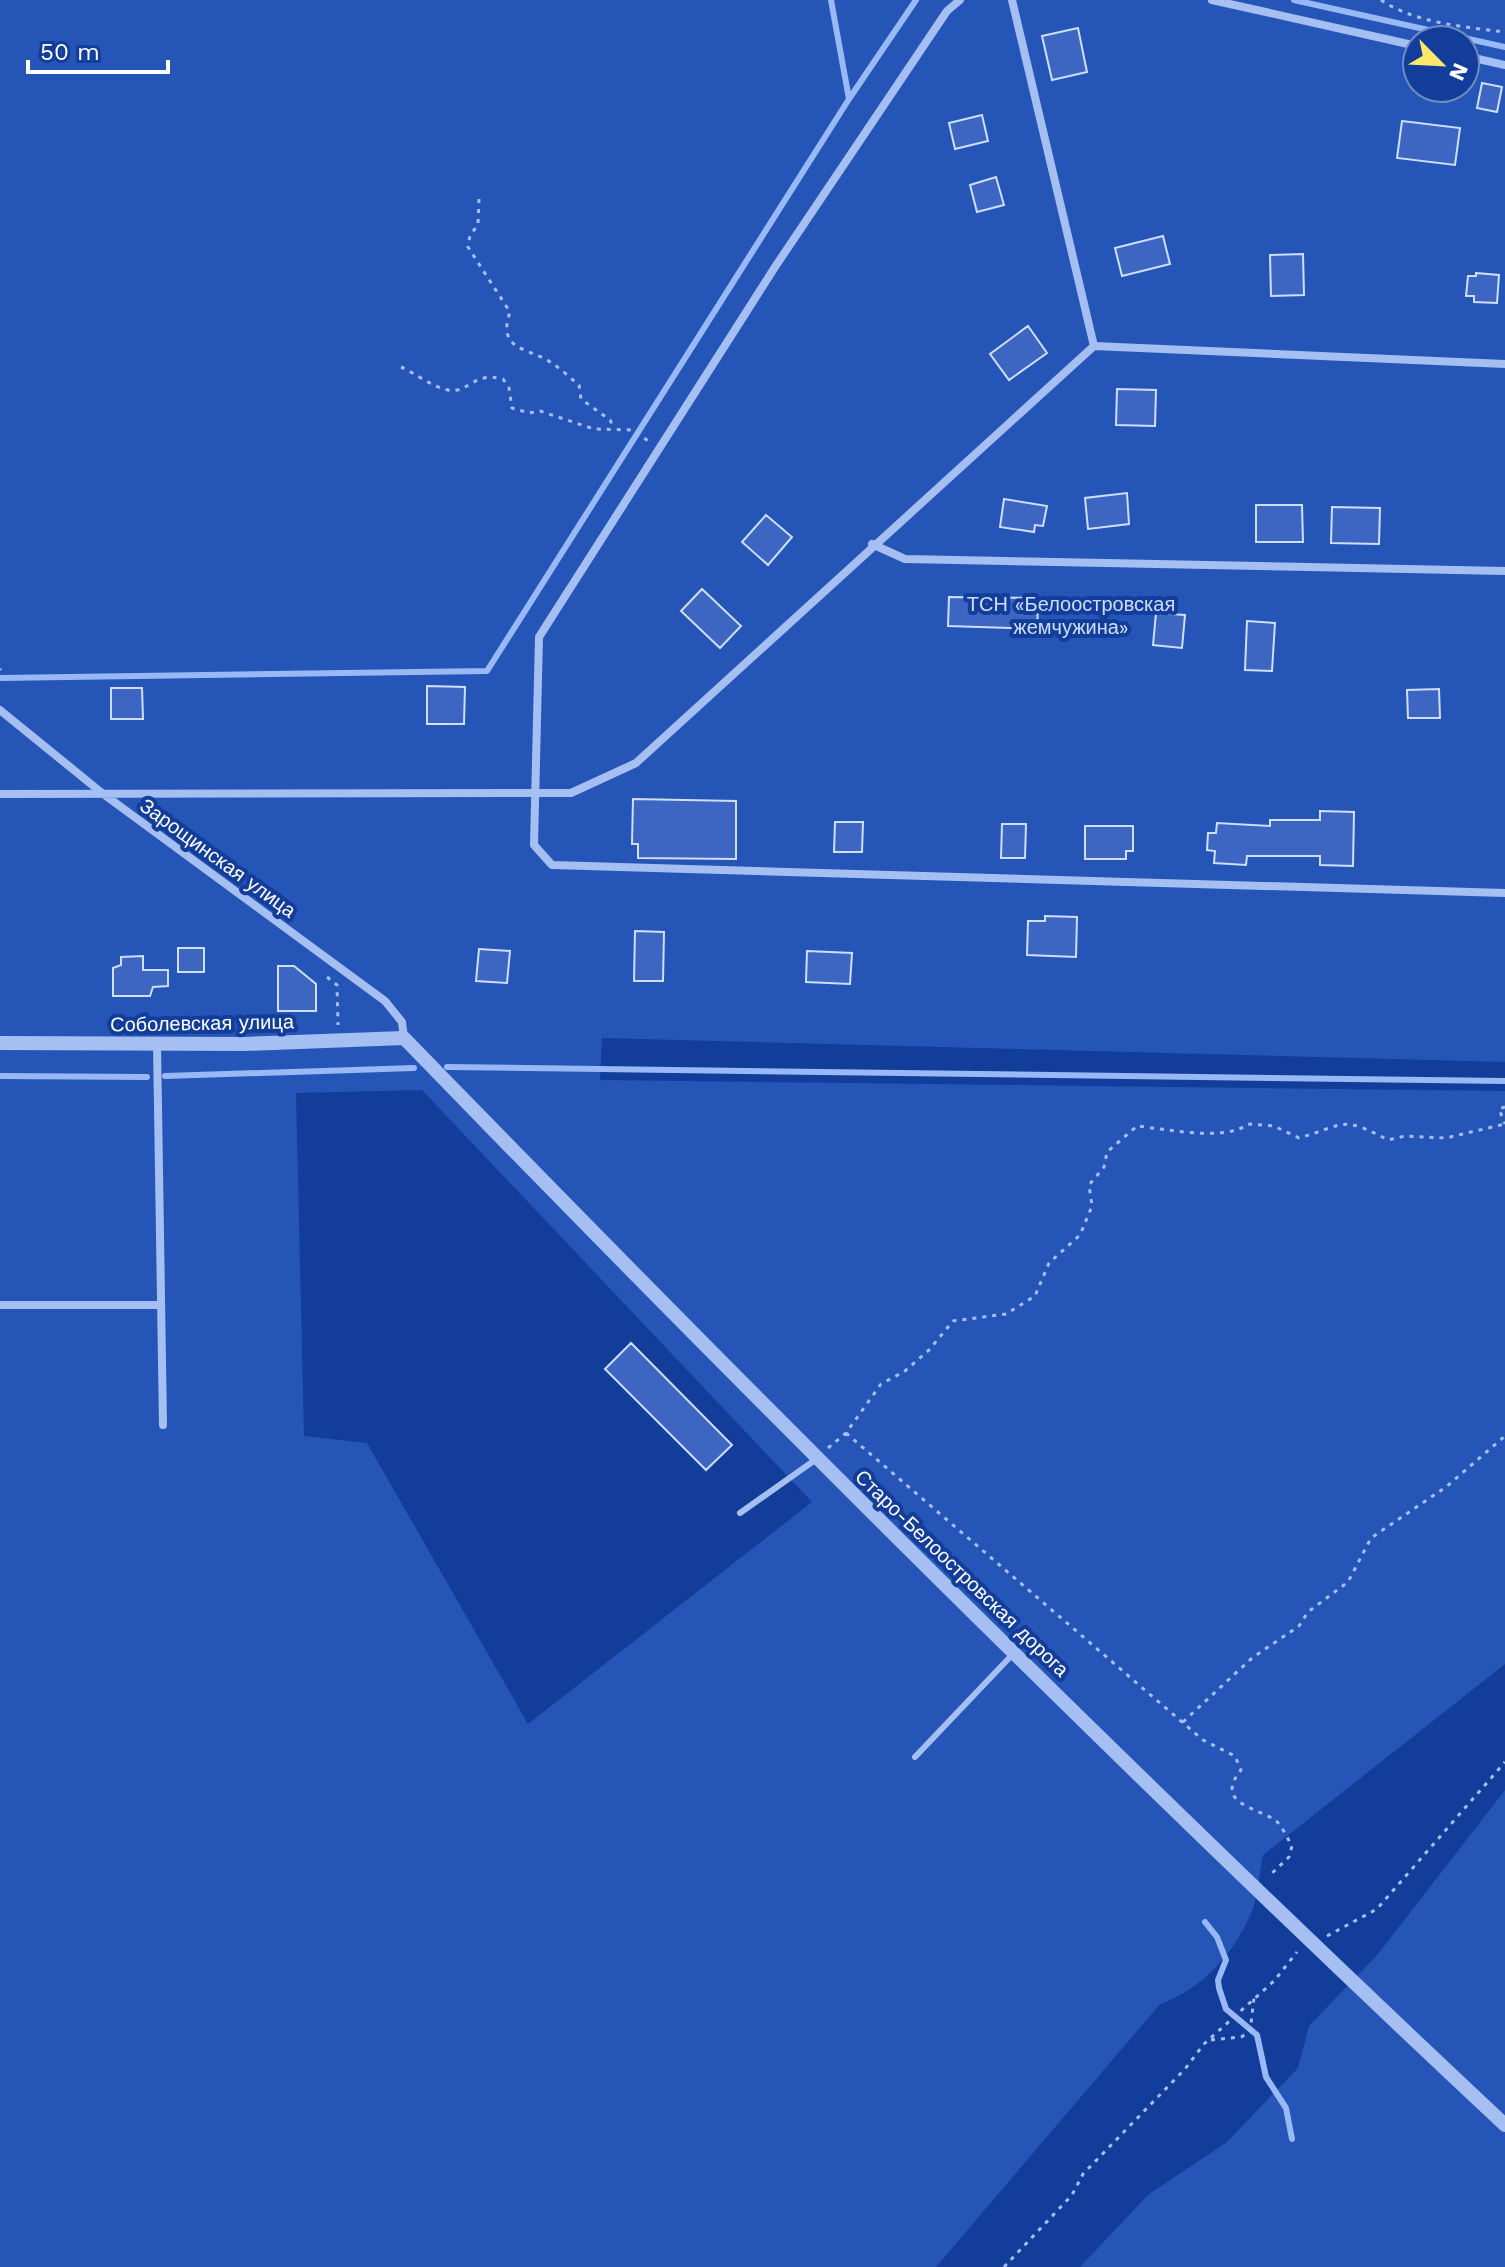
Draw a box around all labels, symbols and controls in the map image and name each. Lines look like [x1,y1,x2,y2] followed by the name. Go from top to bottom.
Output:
[28,24,168,74] scale bar
[1401,24,1481,104] north arrow
[40,38,100,66] text: 50 m
[1444,59,1474,84] text: N
[967,592,1175,639] park label: ТСН «Белоостровская жемчужина»
[135,793,301,923] street label: Зарощинская улица
[110,1009,295,1037] street label: Соболевская улица
[850,1465,1074,1682] street label: Старо-Белоостровская дорога

